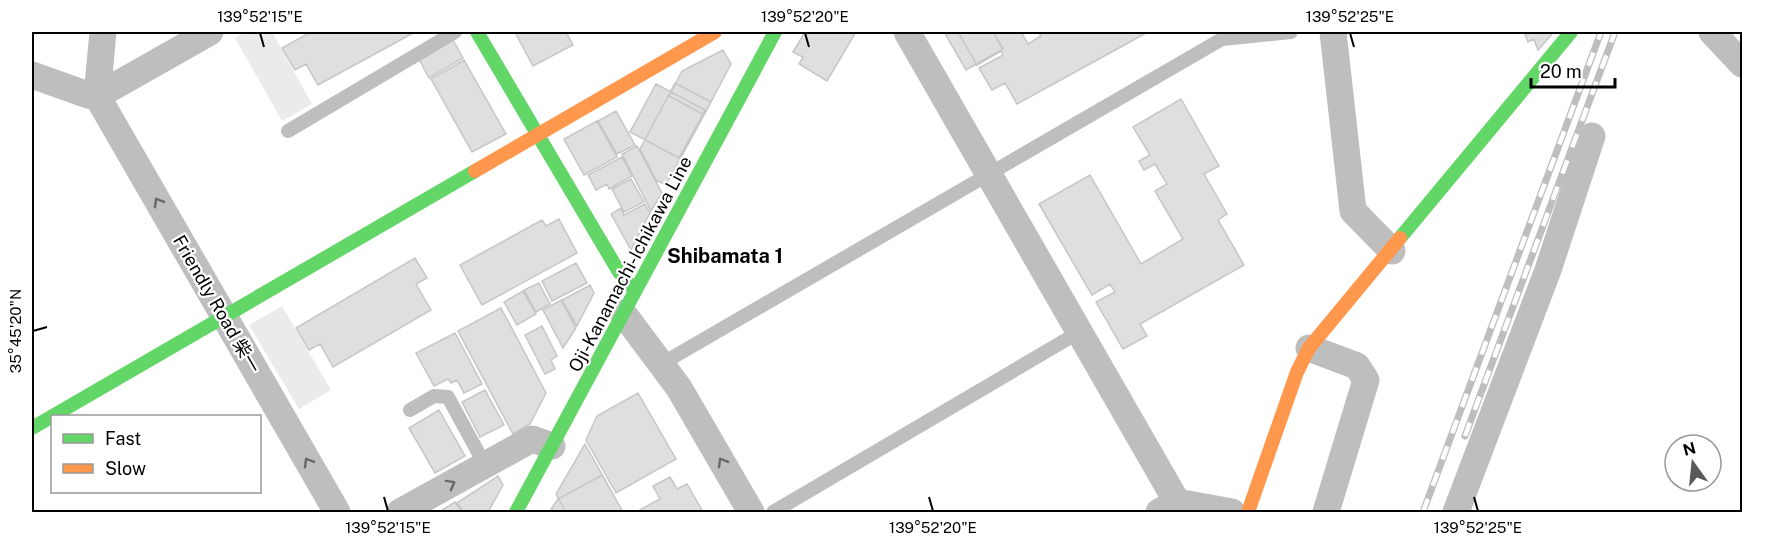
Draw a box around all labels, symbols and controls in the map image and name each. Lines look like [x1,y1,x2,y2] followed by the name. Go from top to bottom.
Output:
[217,8,303,25] text: 139°52'15"E
[761,8,849,25] text: 139°52'20"E
[1306,8,1394,25] text: 139°52'25"E
[1531,51,1615,89] scale bar
[1540,61,1582,82] text: 20 m
[564,153,696,375] street label: Oji-Kanamachi-Ichikawa Line
[154,198,165,208] one-way arrow
[169,231,265,377] street label: Friendly Road 柴一
[667,244,783,268] district label: Shibamata 1
[7,289,24,373] text: 35°45'20"N
[51,415,261,493] legend
[105,428,141,449] text: Fast
[1663,433,1723,493] north arrow
[1681,438,1698,460] text: N
[105,458,146,479] text: Slow
[304,458,315,468] one-way arrow
[718,458,729,468] one-way arrow
[445,480,455,491] one-way arrow
[345,519,431,536] text: 139°52'15"E
[889,519,977,536] text: 139°52'20"E
[1434,519,1522,536] text: 139°52'25"E

